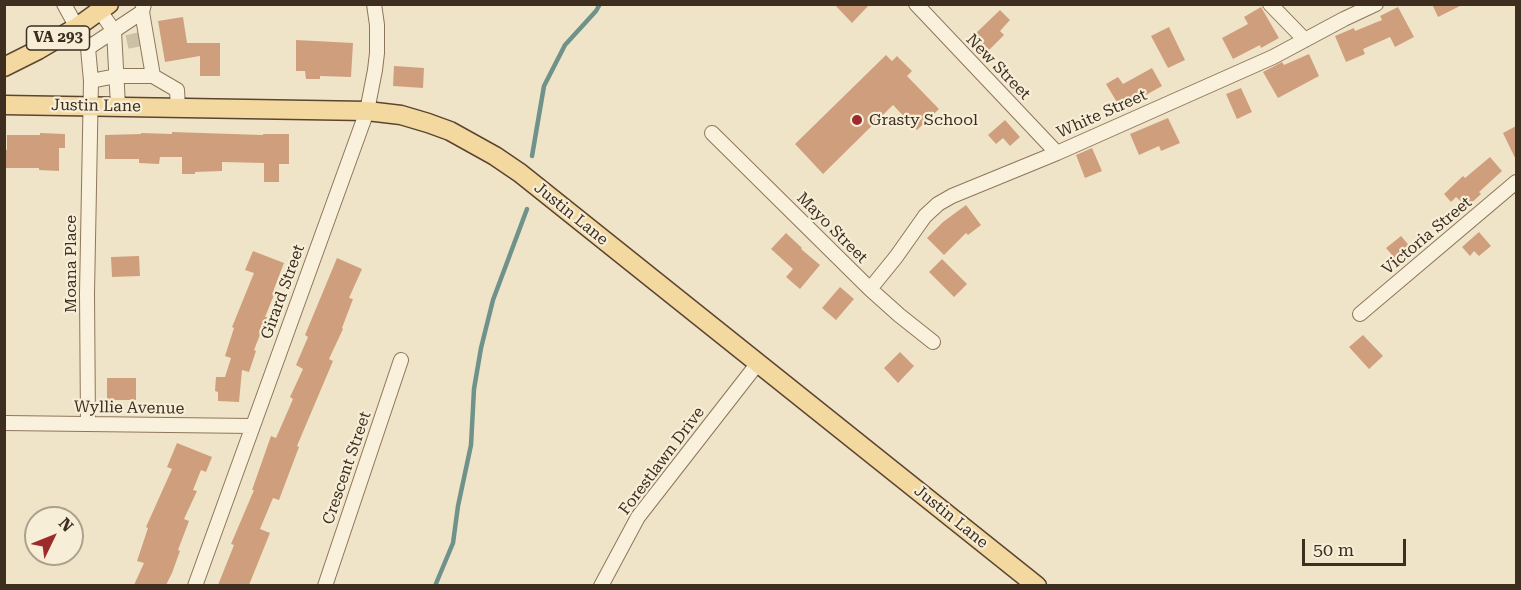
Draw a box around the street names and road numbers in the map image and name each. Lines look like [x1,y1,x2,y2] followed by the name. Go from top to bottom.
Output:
[26,26,90,50] road number: VA 293
[962,30,1034,104] street label: New Street
[1054,86,1150,142] street label: White Street
[51,96,141,116] street label: Justin Lane
[530,178,612,250] street label: Justin Lane
[793,189,871,267] street label: Mayo Street
[1378,193,1476,279] street label: Victoria Street
[61,215,81,313] street label: Moana Place
[257,242,309,342] street label: Girard Street
[74,397,184,419] street label: Wyllie Avenue
[615,403,709,519] street label: Forestlawn Drive
[319,409,375,527] street label: Crescent Street
[910,481,992,553] street label: Justin Lane

